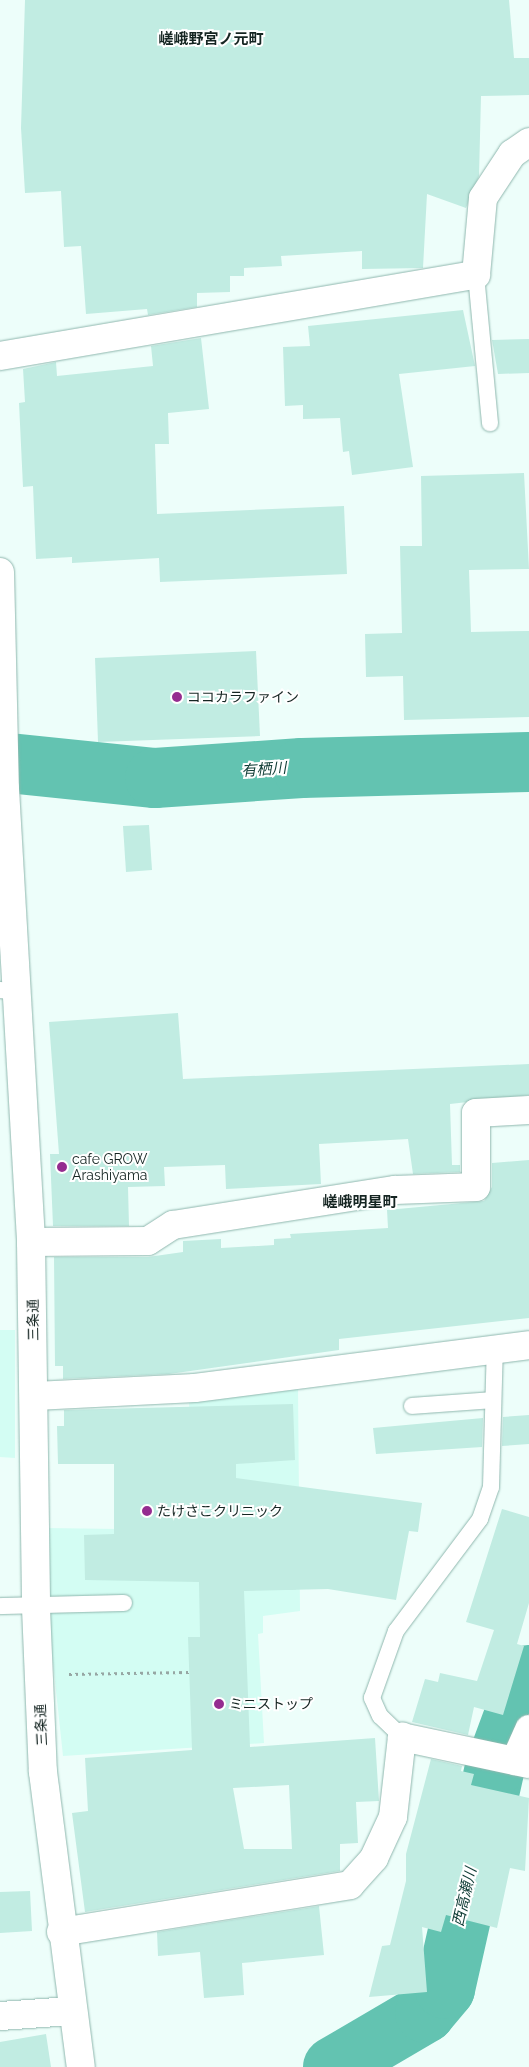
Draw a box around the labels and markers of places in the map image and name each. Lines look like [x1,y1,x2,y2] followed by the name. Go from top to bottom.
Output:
[187,689,299,705] place label: ココカラファイン
[171,691,183,703] marker: ココカラファイン
[72,1151,147,1184] place label: cafe GROW Arashiyama
[56,1161,68,1173] marker: cafe GROW Arashiyama
[157,1503,283,1519] place label: たけさこクリニック
[141,1505,153,1517] marker: たけさこクリニック
[229,1696,313,1712] place label: ミニストップ
[213,1698,225,1710] marker: ミニストップ

